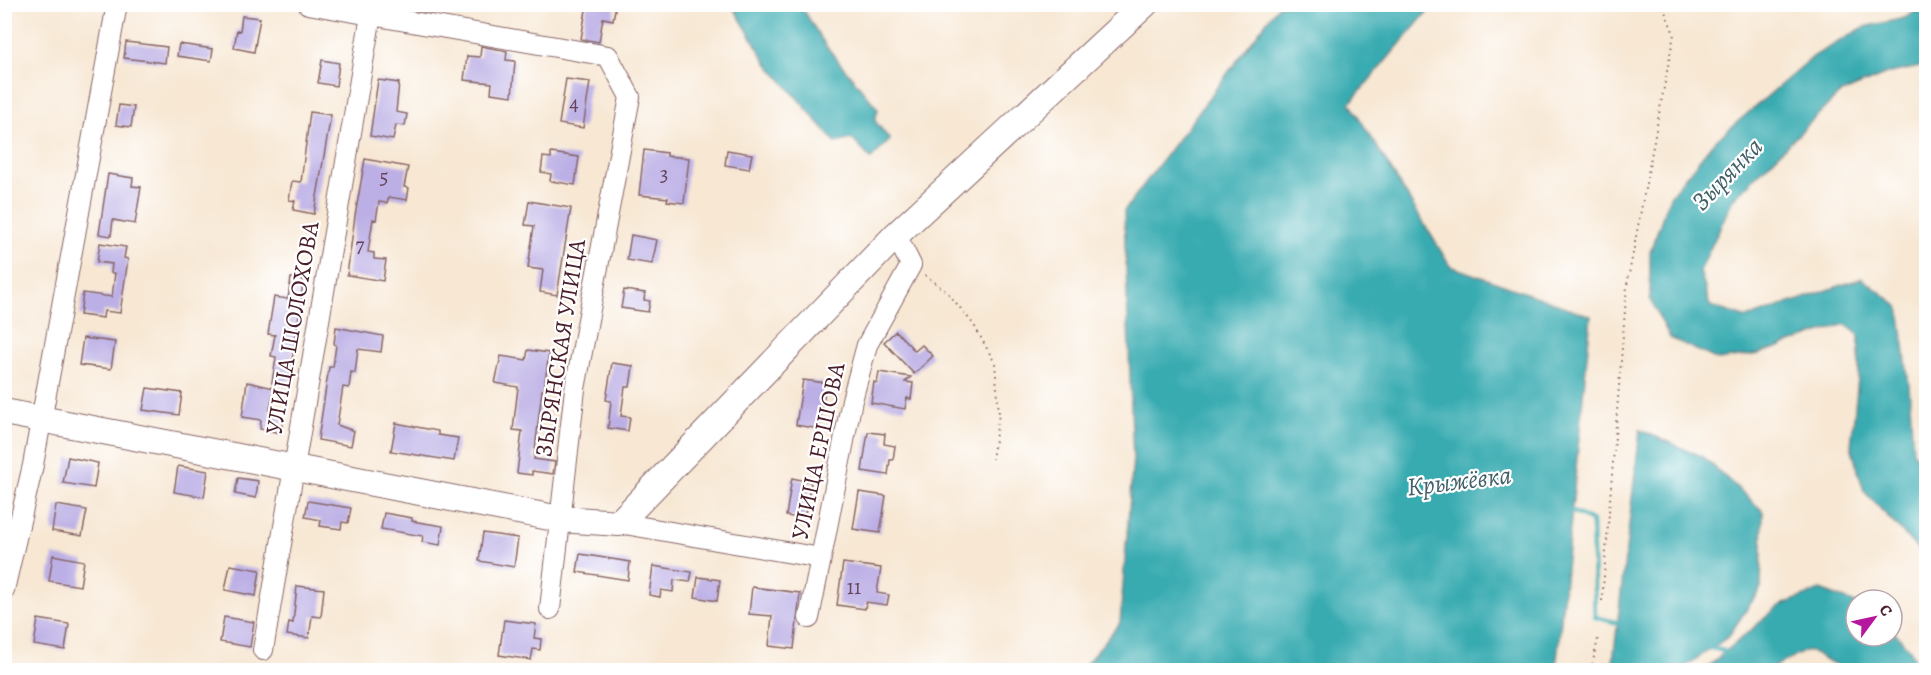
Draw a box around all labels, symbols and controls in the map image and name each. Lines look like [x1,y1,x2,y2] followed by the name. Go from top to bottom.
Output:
[569,89,579,117] house number: 4
[1683,130,1771,218] water label: Зырянка
[660,160,668,188] house number: 3
[379,163,389,191] house number: 5
[257,218,327,437] street label: УЛИЦА ШОЛОХОВА
[356,231,365,259] house number: 7
[527,236,593,459] street label: ЗЫРЯНСКАЯ УЛИЦА
[784,359,853,543] street label: УЛИЦА ЕРШОВА
[1405,457,1513,505] water label: Крыжёвка
[847,573,861,601] house number: 11
[1844,588,1904,648] north arrow
[1874,600,1898,621] text: С

